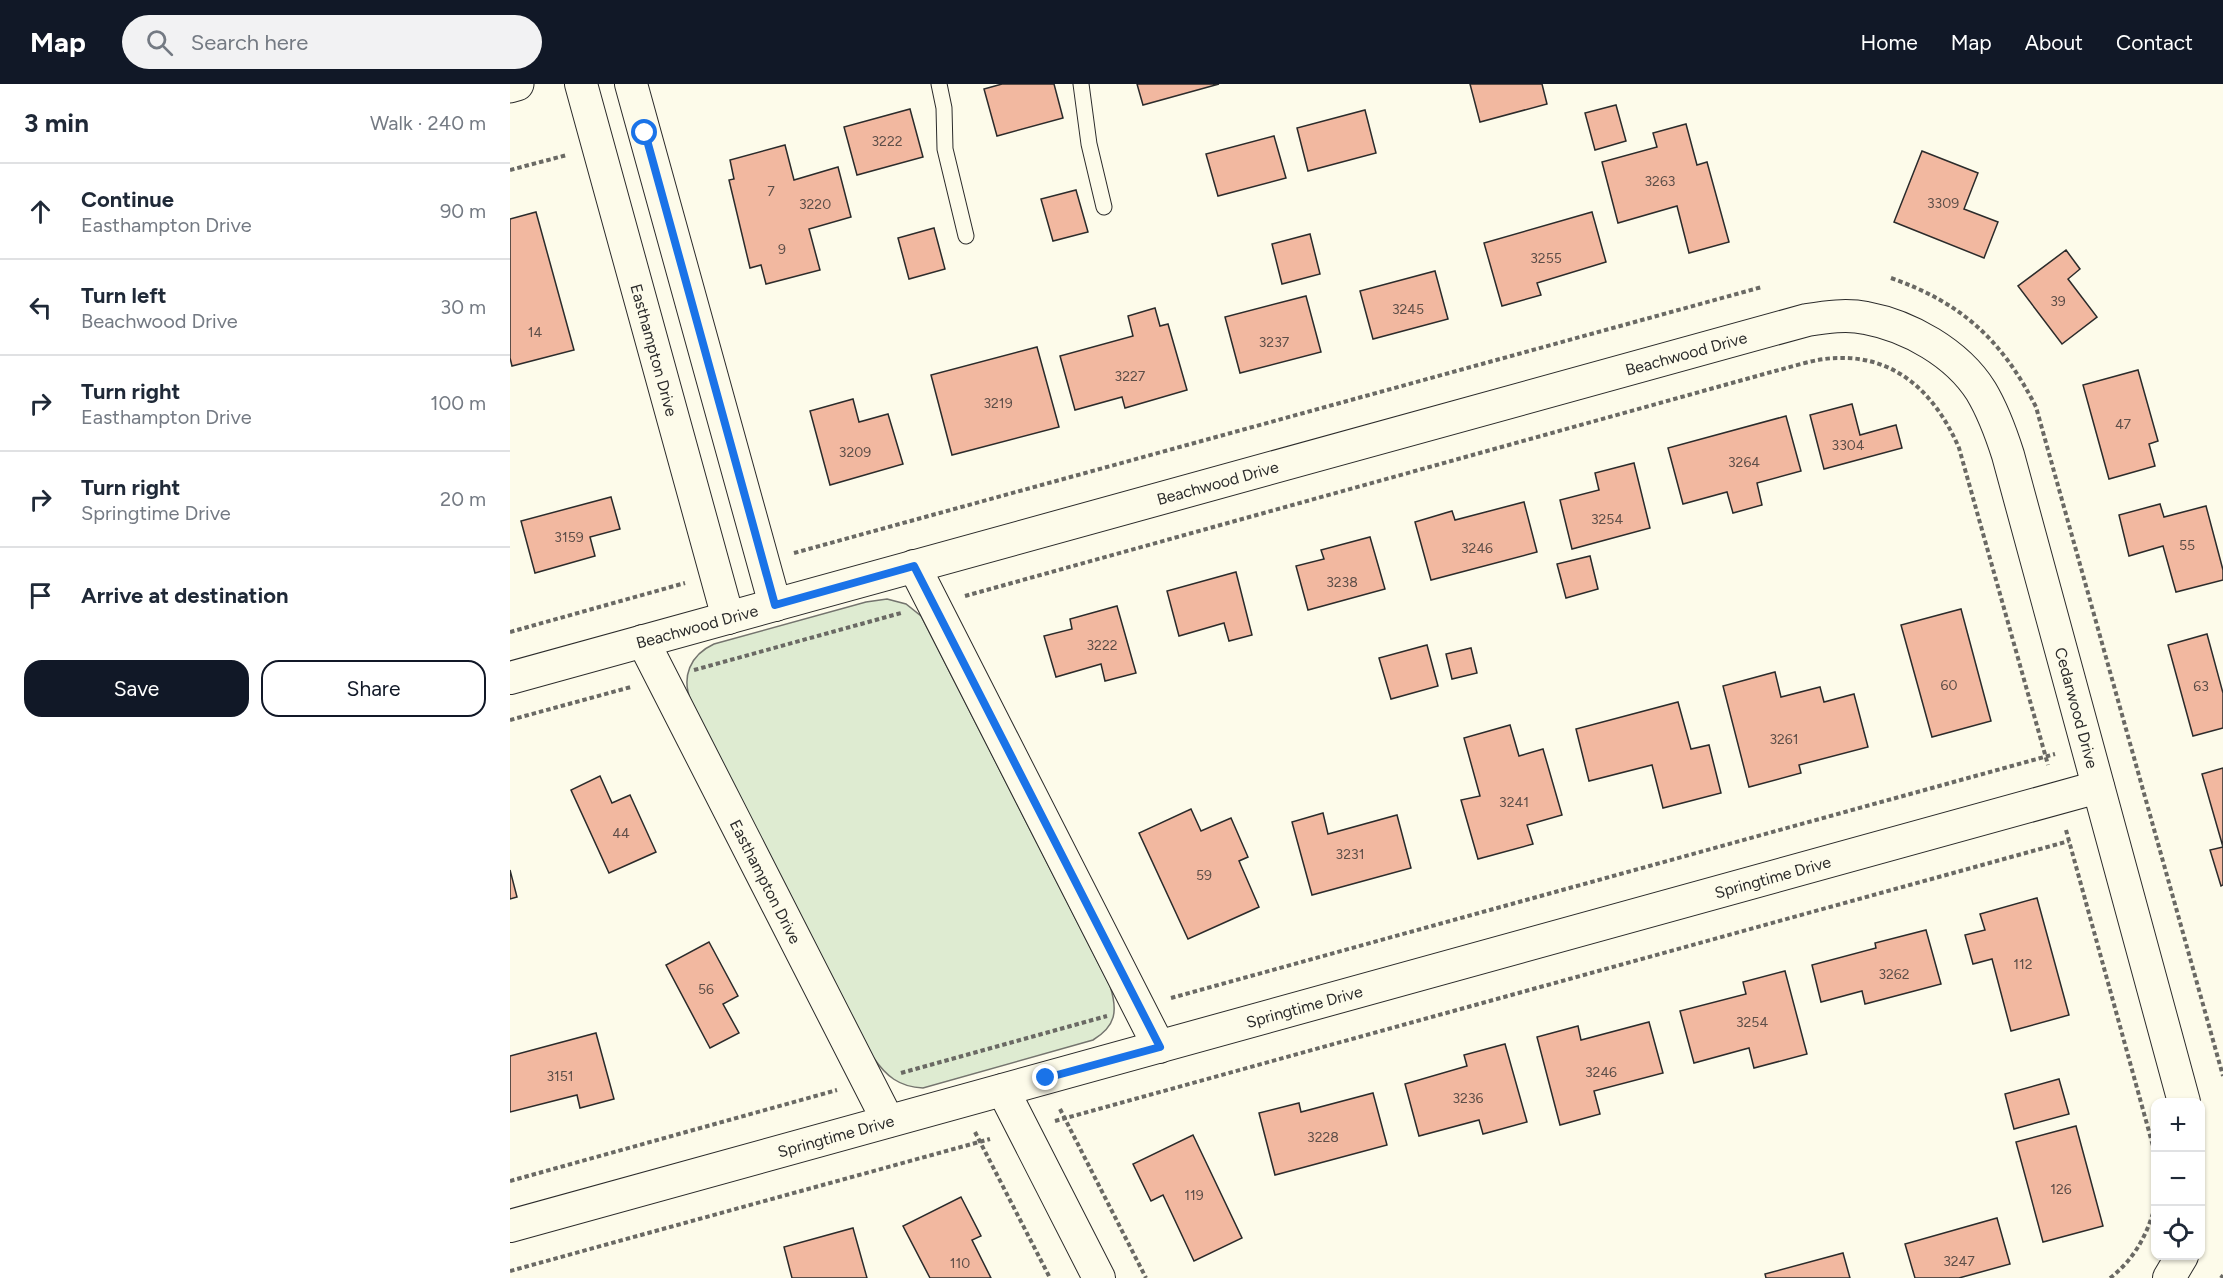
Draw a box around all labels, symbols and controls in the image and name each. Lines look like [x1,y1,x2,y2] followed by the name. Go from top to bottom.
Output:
[122,15,542,69] search box
[30,25,86,59] text: Map
[143,26,176,59] icon: search
[191,29,308,56] text: Search here
[1861,30,1918,55] text: Home
[1951,30,1992,55] text: Map
[2025,30,2083,55] text: About
[2116,30,2193,55] text: Contact
[24,107,89,139] text: 3 min
[370,111,486,135] text: Walk · 240 m
[631,119,657,145] route start
[871,133,903,150] house number: 3222
[1645,173,1675,190] house number: 3263
[767,183,775,200] house number: 7
[81,186,174,213] text: Continue
[24,195,57,228] icon: ahead
[1927,195,1959,212] house number: 3309
[799,196,831,213] house number: 3220
[440,199,486,223] text: 90 m
[81,213,252,237] text: Easthampton Drive
[778,241,786,258] house number: 9
[1530,250,1562,267] house number: 3255
[81,282,167,309] text: Turn left
[627,282,682,419] street label: Easthampton Drive
[24,291,57,324] icon: left
[2050,293,2066,310] house number: 39
[440,295,486,319] text: 30 m
[1392,301,1424,318] house number: 3245
[81,309,238,333] text: Beachwood Drive
[528,324,543,341] house number: 14
[1623,327,1749,379] street label: Beachwood Drive
[1259,334,1290,351] house number: 3237
[1115,368,1146,385] house number: 3227
[81,378,180,405] text: Turn right
[24,387,57,420] icon: right
[430,391,486,415] text: 100 m
[983,395,1013,412] house number: 3219
[81,405,252,429] text: Easthampton Drive
[2115,416,2132,433] house number: 47
[1832,437,1865,454] house number: 3304
[839,444,871,461] house number: 3209
[1728,454,1760,471] house number: 3264
[1155,457,1281,509] street label: Beachwood Drive
[81,474,180,501] text: Turn right
[24,483,57,516] icon: right
[440,487,486,511] text: 20 m
[81,501,231,525] text: Springtime Drive
[1591,511,1623,528] house number: 3254
[554,529,584,546] house number: 3159
[2179,537,2195,554] house number: 55
[1461,540,1493,557] house number: 3246
[1326,574,1358,591] house number: 3238
[24,579,57,612] icon: arrive
[81,582,289,609] text: Arrive at destination
[634,600,760,652] street label: Beachwood Drive
[1086,637,1118,654] house number: 3222
[2051,645,2102,771] street label: Cedarwood Drive
[24,660,249,717] button: Save
[261,660,486,717] button: Share
[1941,677,1957,694] house number: 60
[2193,678,2209,695] house number: 63
[1769,731,1799,748] house number: 3261
[1499,794,1529,811] house number: 3241
[726,816,805,947] street label: Easthampton Drive
[612,825,630,842] house number: 44
[1336,846,1364,863] house number: 3231
[1712,852,1833,902] street label: Springtime Drive
[1196,867,1212,884] house number: 59
[2013,956,2033,973] house number: 112
[1878,966,1910,983] house number: 3262
[698,981,714,998] house number: 56
[1244,981,1365,1032] street label: Springtime Drive
[1736,1014,1768,1031] house number: 3254
[1032,1064,1058,1090] route end
[1585,1064,1617,1081] house number: 3246
[546,1068,574,1085] house number: 3151
[1453,1090,1484,1107] house number: 3236
[2151,1098,2205,1260] map controls
[2151,1098,2205,1152] button: +
[775,1111,896,1161] street label: Springtime Drive
[1307,1129,1339,1146] house number: 3228
[2151,1152,2205,1206] button: −
[2050,1181,2072,1198] house number: 126
[1184,1187,1204,1204] house number: 119
[2151,1206,2205,1260] button: locate
[1943,1253,1975,1270] house number: 3247
[950,1255,970,1272] house number: 110

